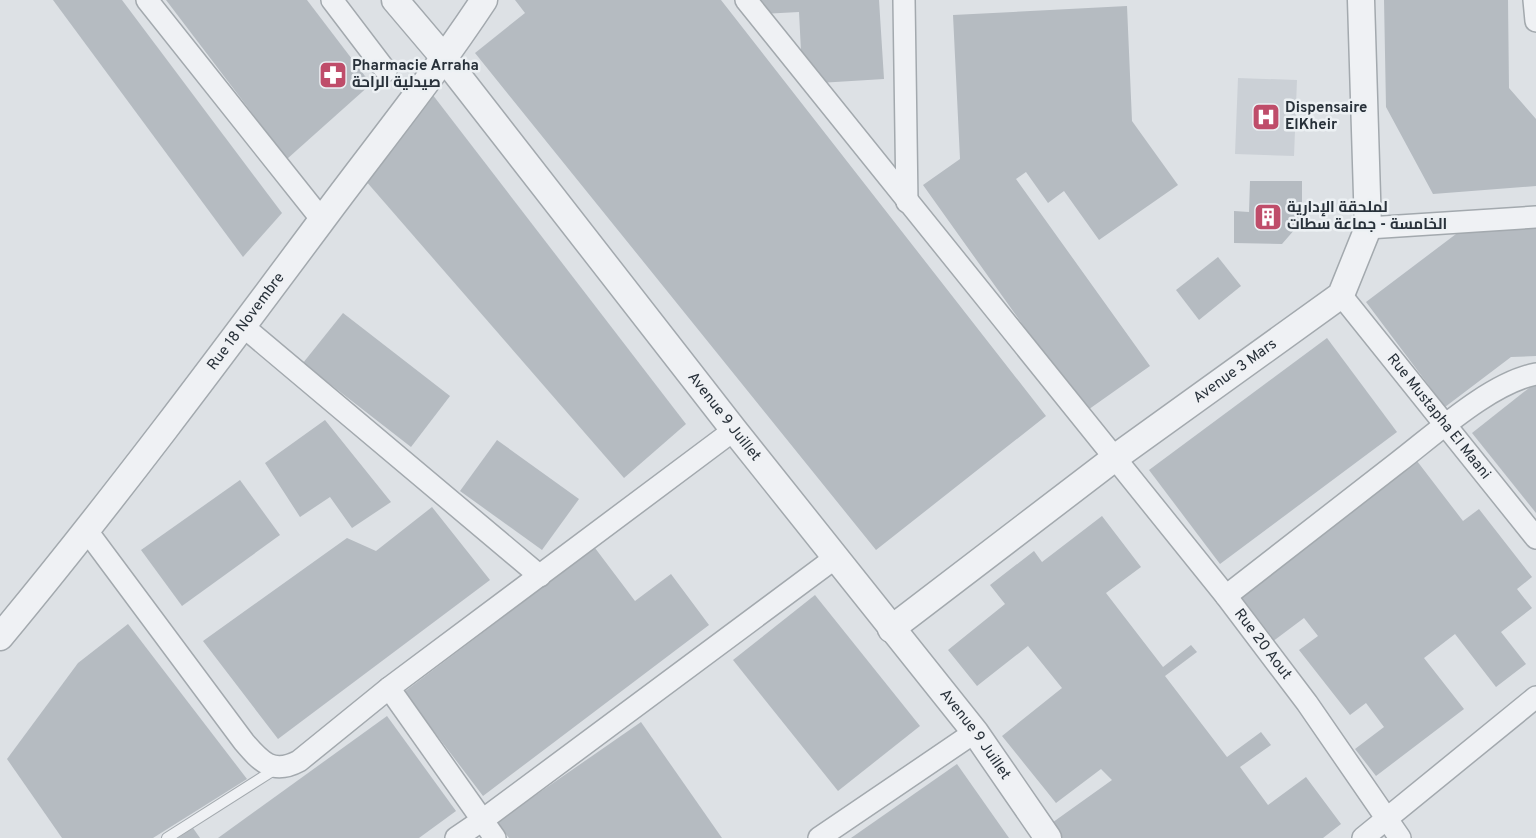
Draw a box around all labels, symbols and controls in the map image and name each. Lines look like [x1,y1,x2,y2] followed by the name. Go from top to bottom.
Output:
[352,57,479,93] place label: Pharmacie Arraha صيدلية الراحة
[318,60,348,90] pharmacy icon: Pharmacie Arraha صيدلية الراحة
[1285,99,1367,135] place label: Dispensaire ElKheir
[1251,102,1281,132] hospital icon: Dispensaire ElKheir
[1287,199,1447,235] place label: لملحقة الإدارية الخامسة - جماعة سطات
[1253,202,1283,232] building icon: لملحقة الإدارية الخامسة - جماعة سطات
[203,269,289,374] street label: Rue 18 Novembre
[1190,335,1281,408] street label: Avenue 3 Mars
[1383,350,1495,483] street label: Rue Mustapha El Maani
[683,368,765,465] street label: Avenue 9 Juillet
[1230,605,1296,684] street label: Rue 20 Aout
[935,685,1015,784] street label: Avenue 9 Juillet

